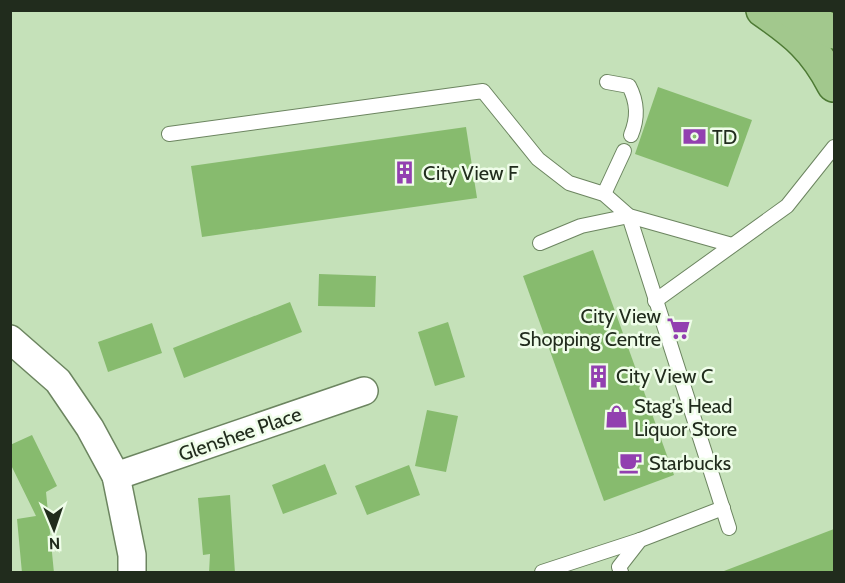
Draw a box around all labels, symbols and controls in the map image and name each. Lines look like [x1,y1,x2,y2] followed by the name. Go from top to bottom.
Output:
[681,124,707,150] bank icon: TD
[712,125,737,149] place label: TD
[392,160,418,186] building icon: City View F
[423,161,519,185] place label: City View F
[519,304,661,351] place label: City View Shopping Centre
[666,315,692,341] supermarket icon: City View Shopping Centre
[585,363,611,389] building icon: City View C
[616,364,713,388] place label: City View C
[634,394,737,441] place label: Stag's Head Liquor Store
[175,402,305,466] street label: Glenshee Place
[603,404,629,430] shop icon: Stag's Head Liquor Store
[618,450,644,476] cafe icon: Starbucks
[649,451,731,475] place label: Starbucks
[24,499,84,559] north arrow
[49,534,60,553] text: N

